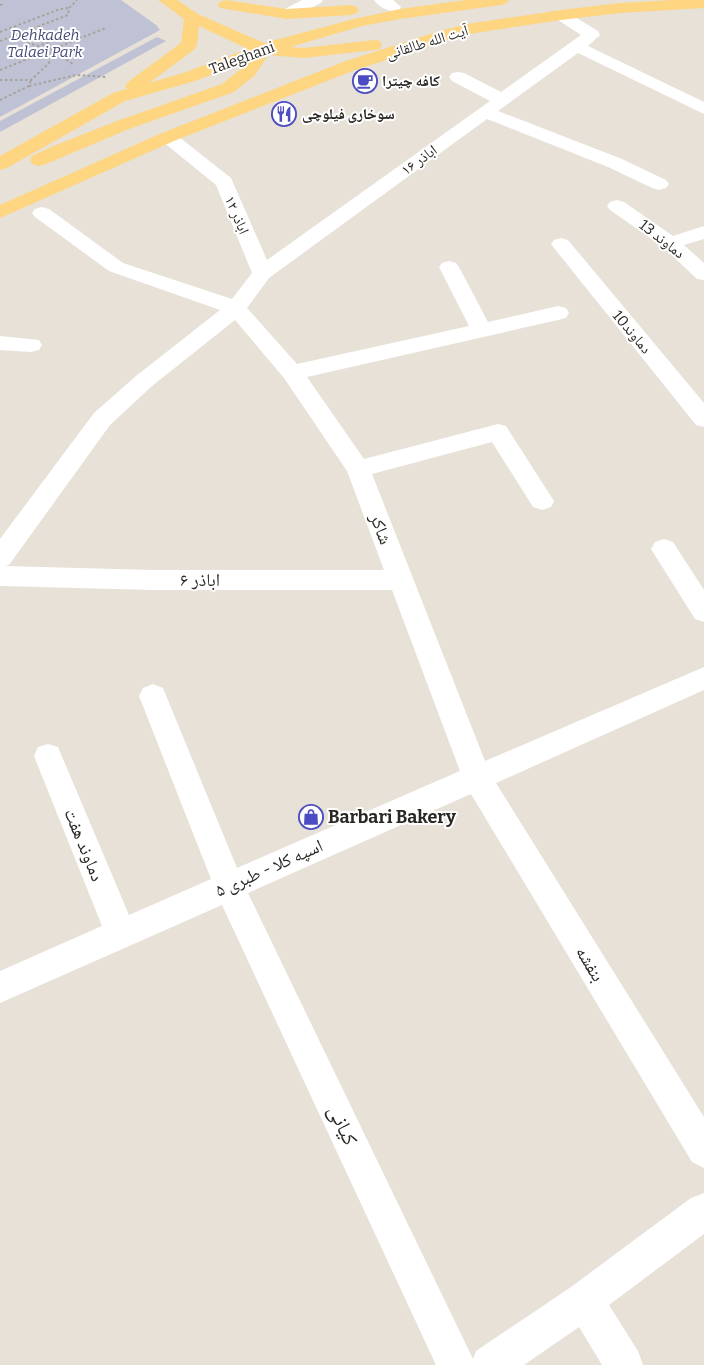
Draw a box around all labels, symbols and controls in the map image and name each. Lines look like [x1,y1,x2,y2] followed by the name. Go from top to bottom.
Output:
[384,21,472,64] street label: آیت الله طالقانی
[7,26,84,61] park label: Dehkadeh Talaei Park
[207,38,278,78] street label: Taleghani
[352,68,378,94] cafe icon: کافه چیترا
[382,72,440,90] place label: کافه چیترا
[271,101,297,127] restaurant icon: سوخاری فیلوچی
[302,105,395,123] place label: سوخاری فیلوچی
[398,141,440,179] street label: اباذر ۱۶
[221,193,253,237] street label: اباذر ۱۲
[636,216,688,262] street label: دماوند 13
[609,307,655,357] street label: دماوند10
[365,510,397,547] street label: شاکر
[180,569,220,591] street label: اباذر ۶
[298,804,324,830] shop icon: Barbari Bakery
[59,805,109,885] street label: دماوند هفت
[328,806,457,828] place label: Barbari Bakery
[212,834,326,902] street label: اسپه کلا - طبری ۵
[571,942,609,986] street label: بنفشه
[322,1101,364,1150] street label: کیانی

